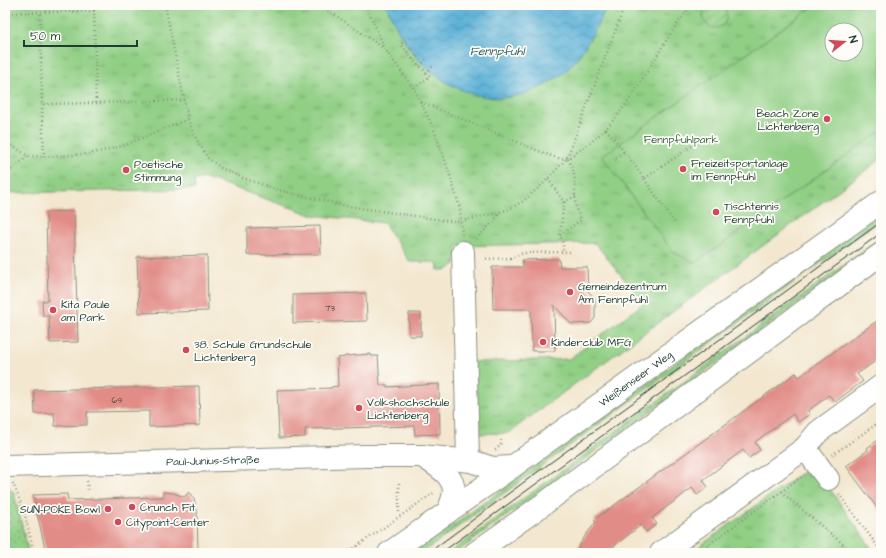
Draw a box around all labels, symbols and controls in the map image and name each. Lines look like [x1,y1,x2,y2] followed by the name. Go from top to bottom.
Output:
[24,22,137,48] scale bar
[824,22,864,62] north arrow
[30,28,61,45] text: 50 m
[845,34,861,45] text: N
[470,43,526,60] water label: Fennpfuhl
[757,106,819,135] place label: Beach Zone Lichtenberg
[822,114,832,124] marker: Beach Zone Lichtenberg
[644,132,719,147] park label: Fennpfuhlpark
[691,156,788,184] place label: Freizeitsportanlage im Fennpfuhl
[134,157,183,186] place label: Poetische Stimmung
[678,164,688,174] marker: Freizeitsportanlage im Fennpfuhl
[121,165,131,175] marker: Poetische Stimmung
[724,199,780,227] place label: Tischtennis Fennpfuhl
[711,207,721,217] marker: Tischtennis Fennpfuhl
[578,279,667,307] place label: Gemeindezentrum Am Fennpfuhl
[565,287,575,297] marker: Gemeindezentrum Am Fennpfuhl
[61,297,110,325] place label: Kita Paule am Park
[325,302,335,315] house number: 73
[48,305,58,315] marker: Kita Paule am Park
[551,335,632,350] place label: Kinderclub MFG
[194,337,311,366] place label: 38. Schule Grundschule Lichtenberg
[538,337,548,347] marker: Kinderclub MFG
[181,345,191,355] marker: 38. Schule Grundschule Lichtenberg
[596,347,676,410] street label: Weißenseer Weg
[112,394,122,407] house number: 69
[367,395,449,424] place label: Volkshochschule Lichtenberg
[354,403,364,413] marker: Volkshochschule Lichtenberg
[166,452,260,470] street label: Paul-Junius-Straße
[140,500,196,515] place label: Crunch Fit
[20,502,100,517] place label: SUN-POKE Bowl
[127,502,137,512] marker: Crunch Fit
[103,504,113,514] marker: SUN-POKE Bowl
[126,515,209,531] place label: Citypoint-Center
[113,517,123,527] marker: Citypoint-Center

